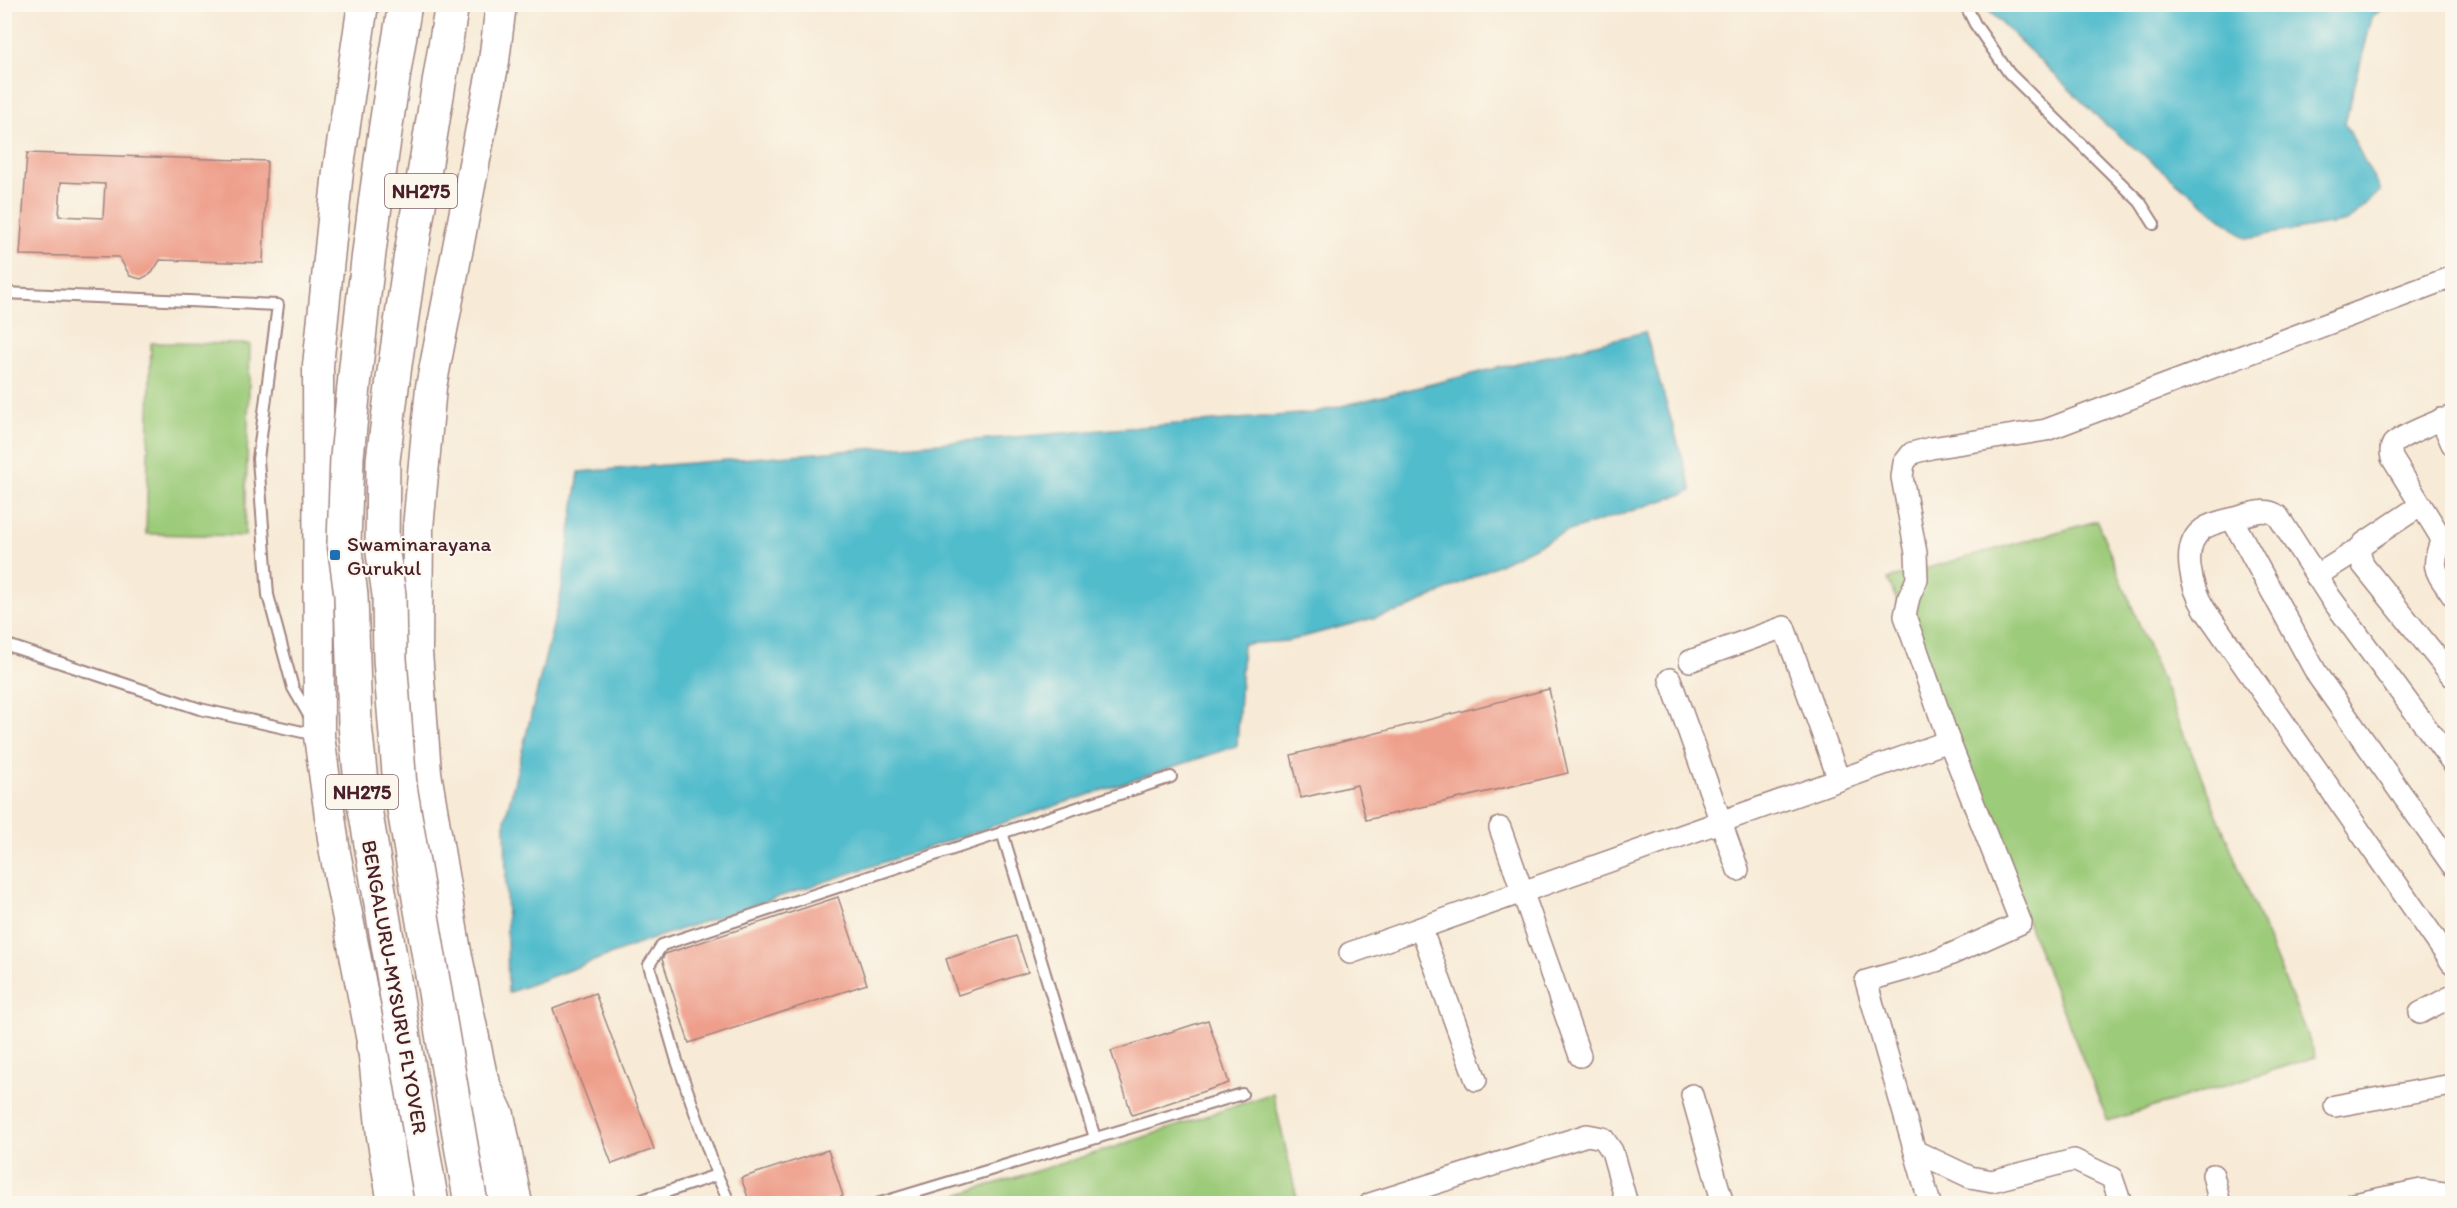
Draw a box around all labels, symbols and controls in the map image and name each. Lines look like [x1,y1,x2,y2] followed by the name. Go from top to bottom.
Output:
[385,174,457,208] road number: NH275
[347,531,491,580] place label: Swaminarayana Gurukul
[328,548,342,562] marker: Swaminarayana Gurukul
[326,775,398,809] road number: NH275
[357,838,433,1136] street label: BENGALURU-MYSURU FLYOVER

